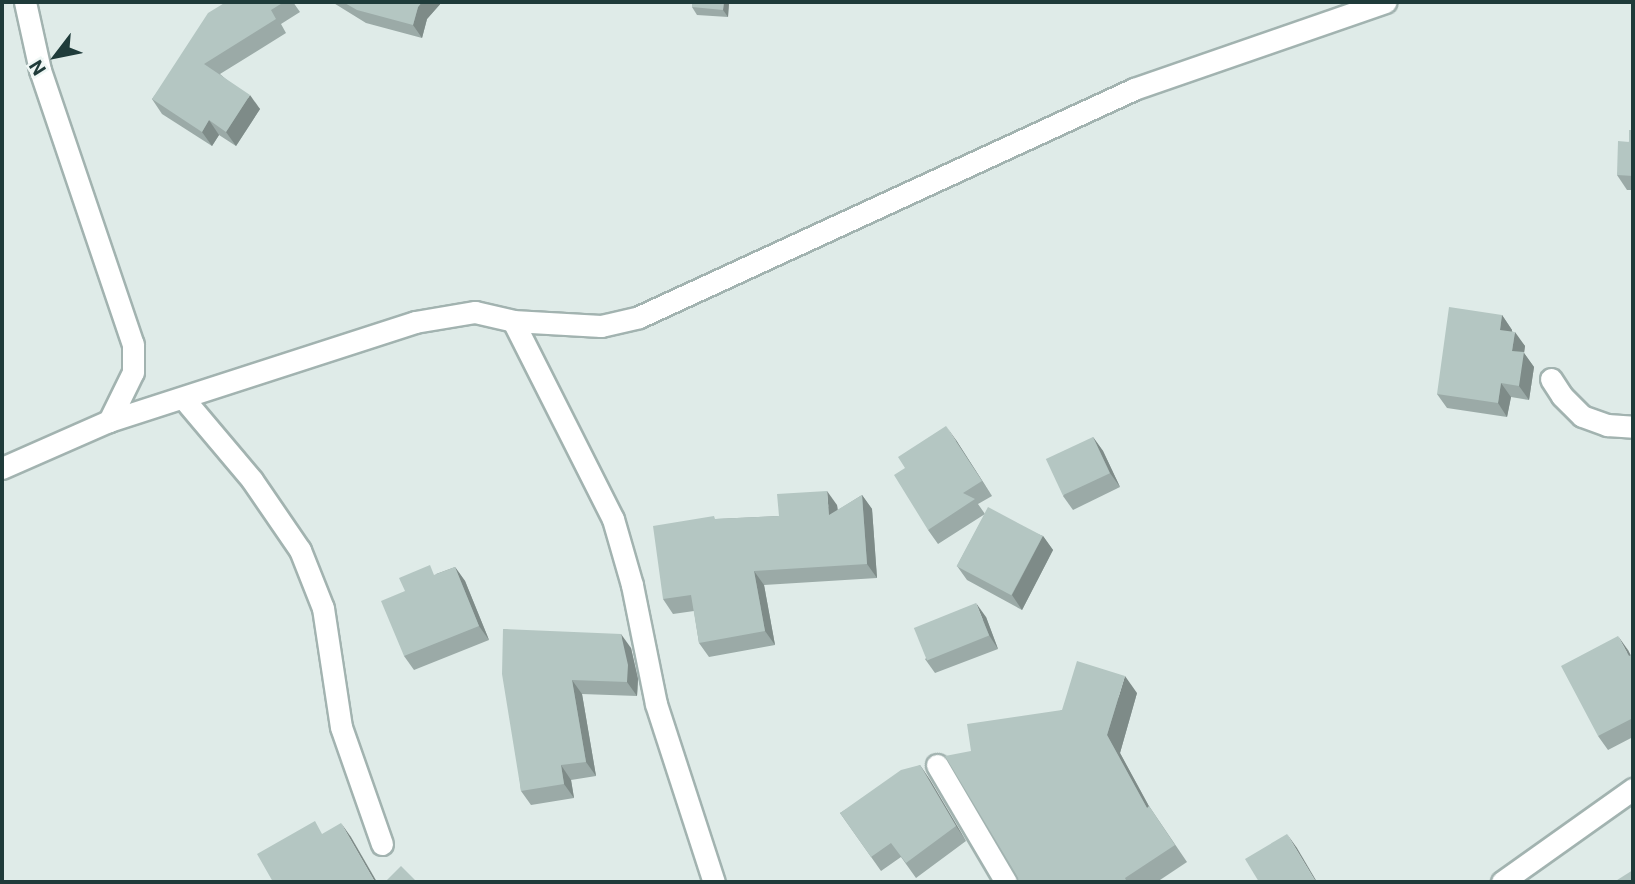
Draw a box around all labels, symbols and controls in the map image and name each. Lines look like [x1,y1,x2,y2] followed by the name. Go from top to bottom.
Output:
[21,21,91,91] north arrow
[24,56,51,79] text: N

